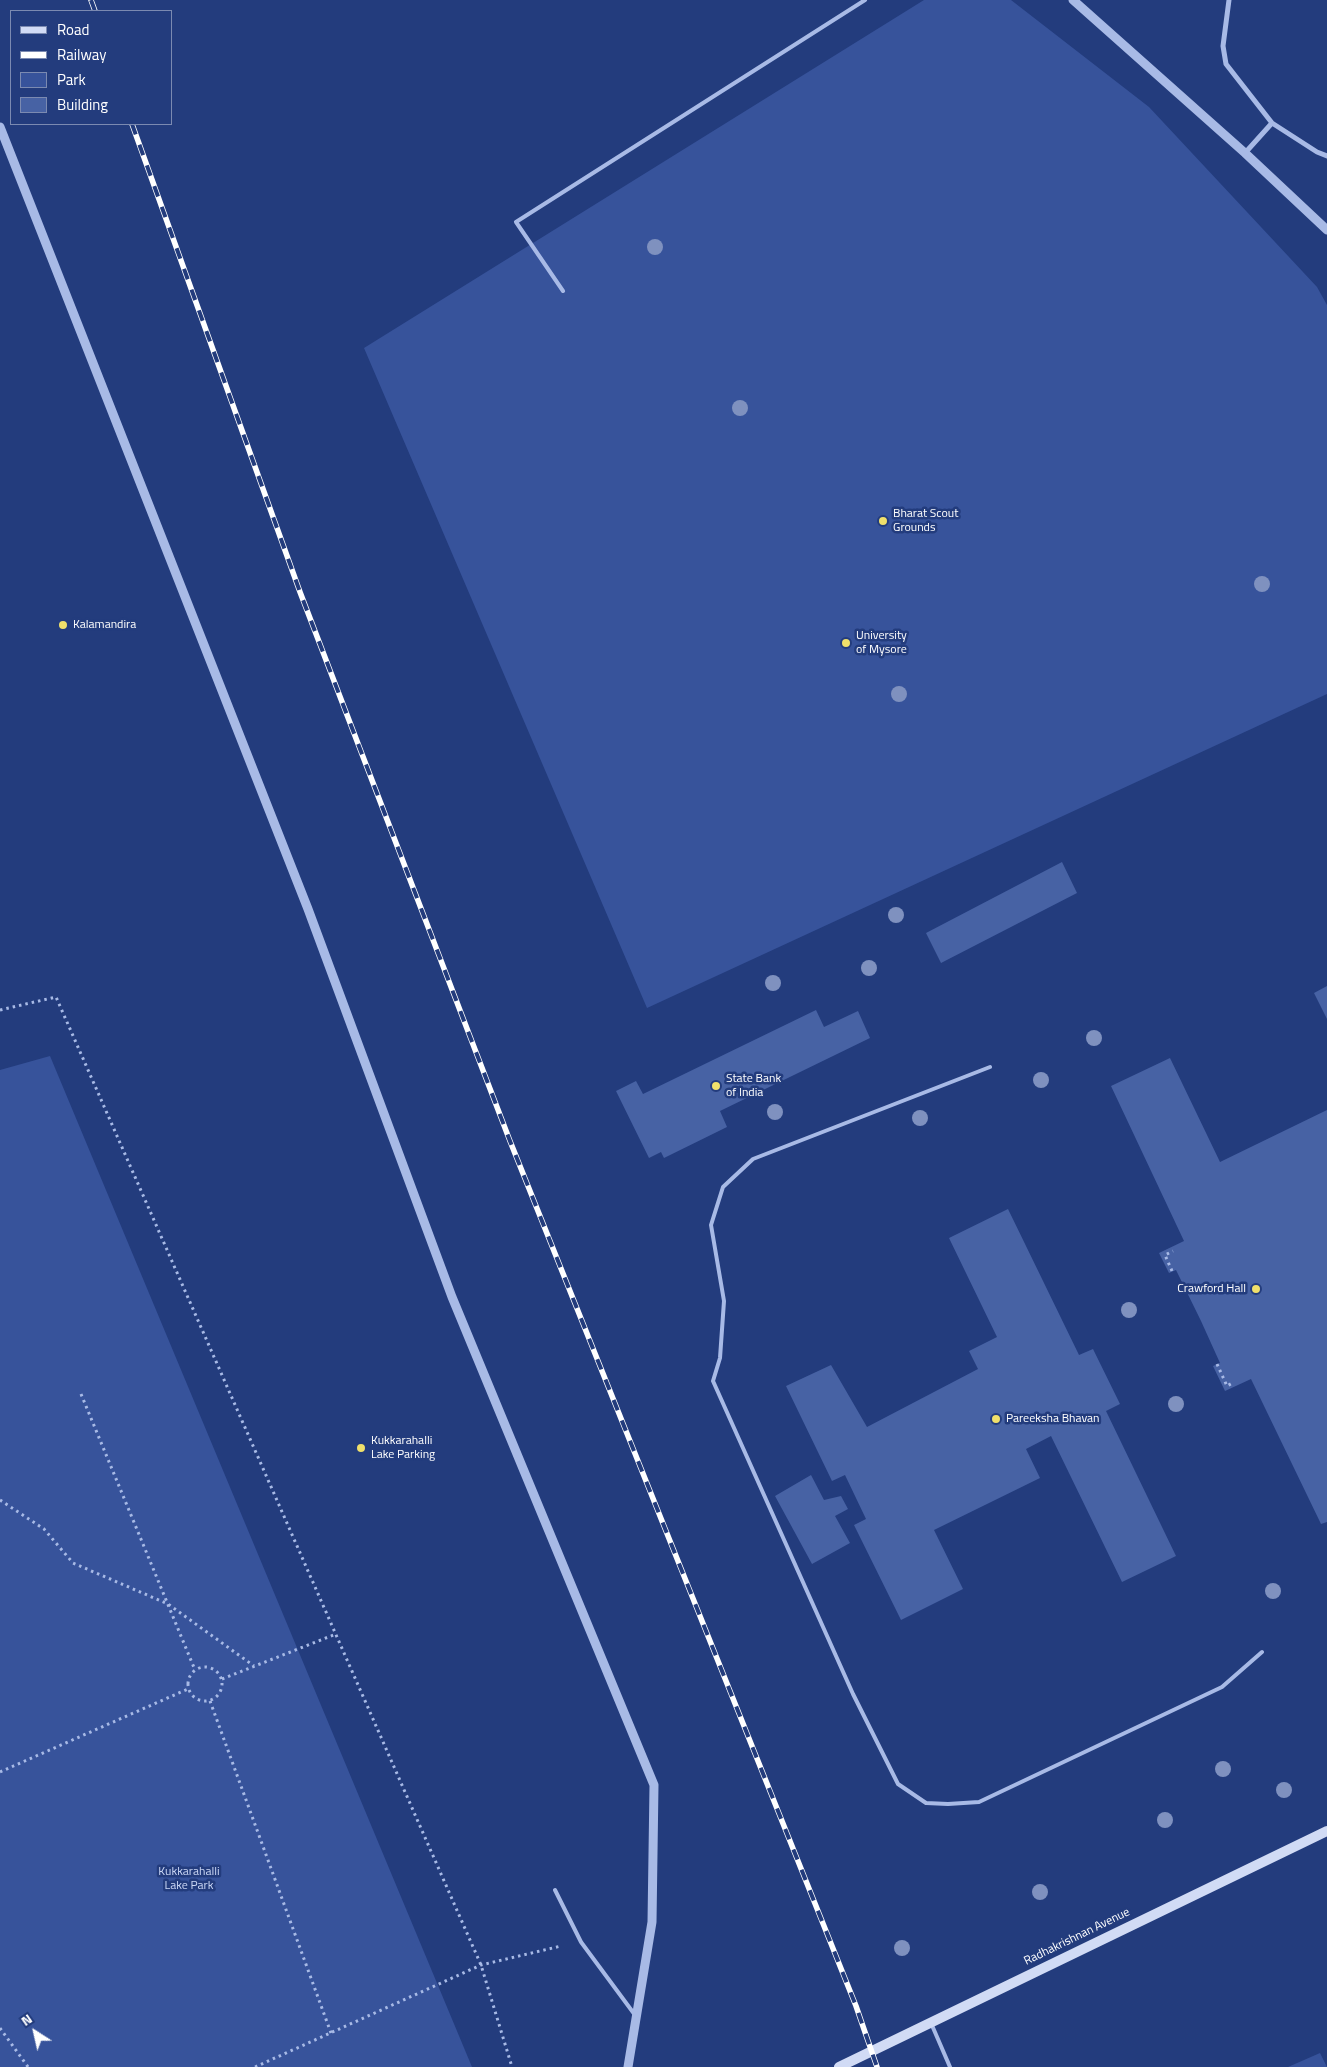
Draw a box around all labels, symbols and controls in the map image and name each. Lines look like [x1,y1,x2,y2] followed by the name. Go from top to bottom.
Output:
[10,10,172,125] legend
[57,18,89,41] text: Road
[57,43,107,66] text: Railway
[57,68,86,91] text: Park
[57,93,108,116] text: Building
[893,507,958,535] place label: Bharat Scout Grounds
[877,515,889,527] marker: Bharat Scout Grounds
[73,618,136,632] place label: Kalamandira
[57,619,69,631] marker: Kalamandira
[856,629,907,657] place label: University of Mysore
[840,637,852,649] marker: University of Mysore
[726,1072,781,1100] place label: State Bank of India
[710,1080,722,1092] marker: State Bank of India
[1177,1282,1246,1296] place label: Crawford Hall
[1250,1283,1262,1295] marker: Crawford Hall
[1006,1412,1100,1426] place label: Pareeksha Bhavan
[990,1413,1002,1425] marker: Pareeksha Bhavan
[371,1434,435,1462] place label: Kukkarahalli Lake Parking
[355,1442,367,1454] marker: Kukkarahalli Lake Parking
[158,1865,220,1893] park label: Kukkarahalli Lake Park
[1022,1905,1132,1969] street label: Radhakrishnan Avenue
[10,2007,60,2057] north arrow
[16,2008,36,2031] text: N

